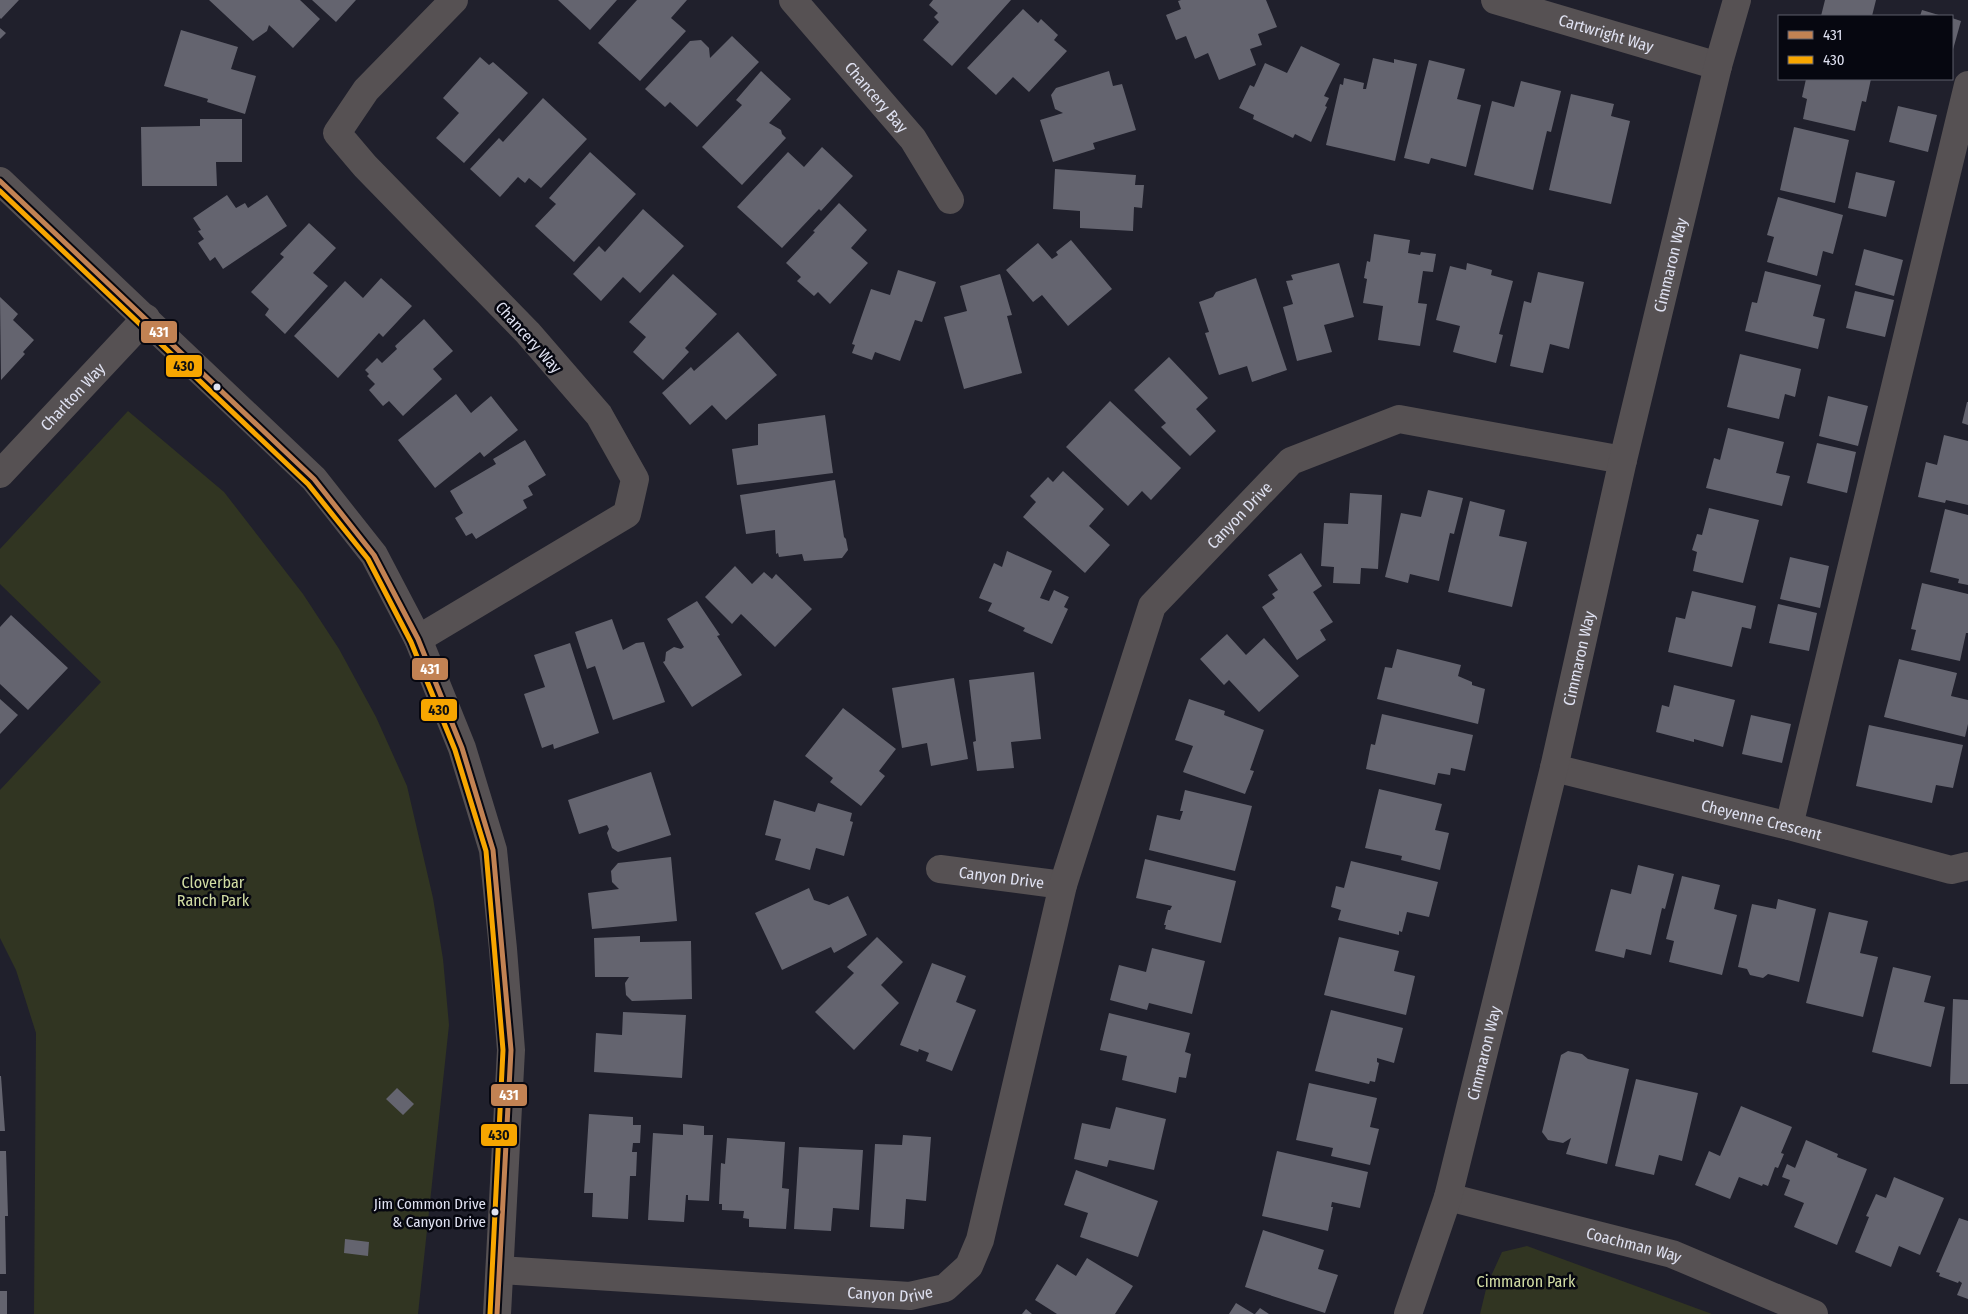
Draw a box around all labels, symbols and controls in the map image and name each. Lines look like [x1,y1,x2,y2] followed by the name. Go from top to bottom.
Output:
[1556,10,1657,57] street label: Cartwright Way
[1778,15,1953,80] legend
[1823,26,1842,44] text: 431
[1823,51,1845,69] text: 430
[841,58,912,137] street label: Chancery Bay
[1650,215,1691,314] street label: Cimmaron Way
[492,298,566,378] street label: Chancery Way
[140,320,178,344] line badge: 431
[149,324,169,341] text: 431
[165,354,203,378] line badge: 430
[36,358,110,435] street label: Charlton Way
[173,358,195,375] text: 430
[212,382,222,392] unlabelled marker
[1203,478,1276,553] street label: Canyon Drive
[1559,608,1599,708] street label: Cimmaron Way
[411,657,449,681] line badge: 431
[420,661,440,678] text: 431
[420,698,458,722] line badge: 430
[428,702,450,719] text: 430
[1699,796,1825,845] street label: Cheyenne Crescent
[958,863,1045,892] street label: Canyon Drive
[177,873,250,910] park label: Cloverbar Ranch Park
[1463,1003,1505,1102] street label: Cimmaron Way
[490,1083,528,1107] line badge: 431
[499,1087,519,1104] text: 431
[480,1123,518,1147] line badge: 430
[488,1127,510,1144] text: 430
[374,1195,486,1231] place label: Jim Common Drive & Canyon Drive
[490,1207,500,1217] marker: Jim Common Drive & Canyon Drive
[1584,1224,1685,1267] street label: Coachman Way
[1477,1272,1576,1291] park label: Cimmaron Park
[847,1282,935,1306] street label: Canyon Drive

